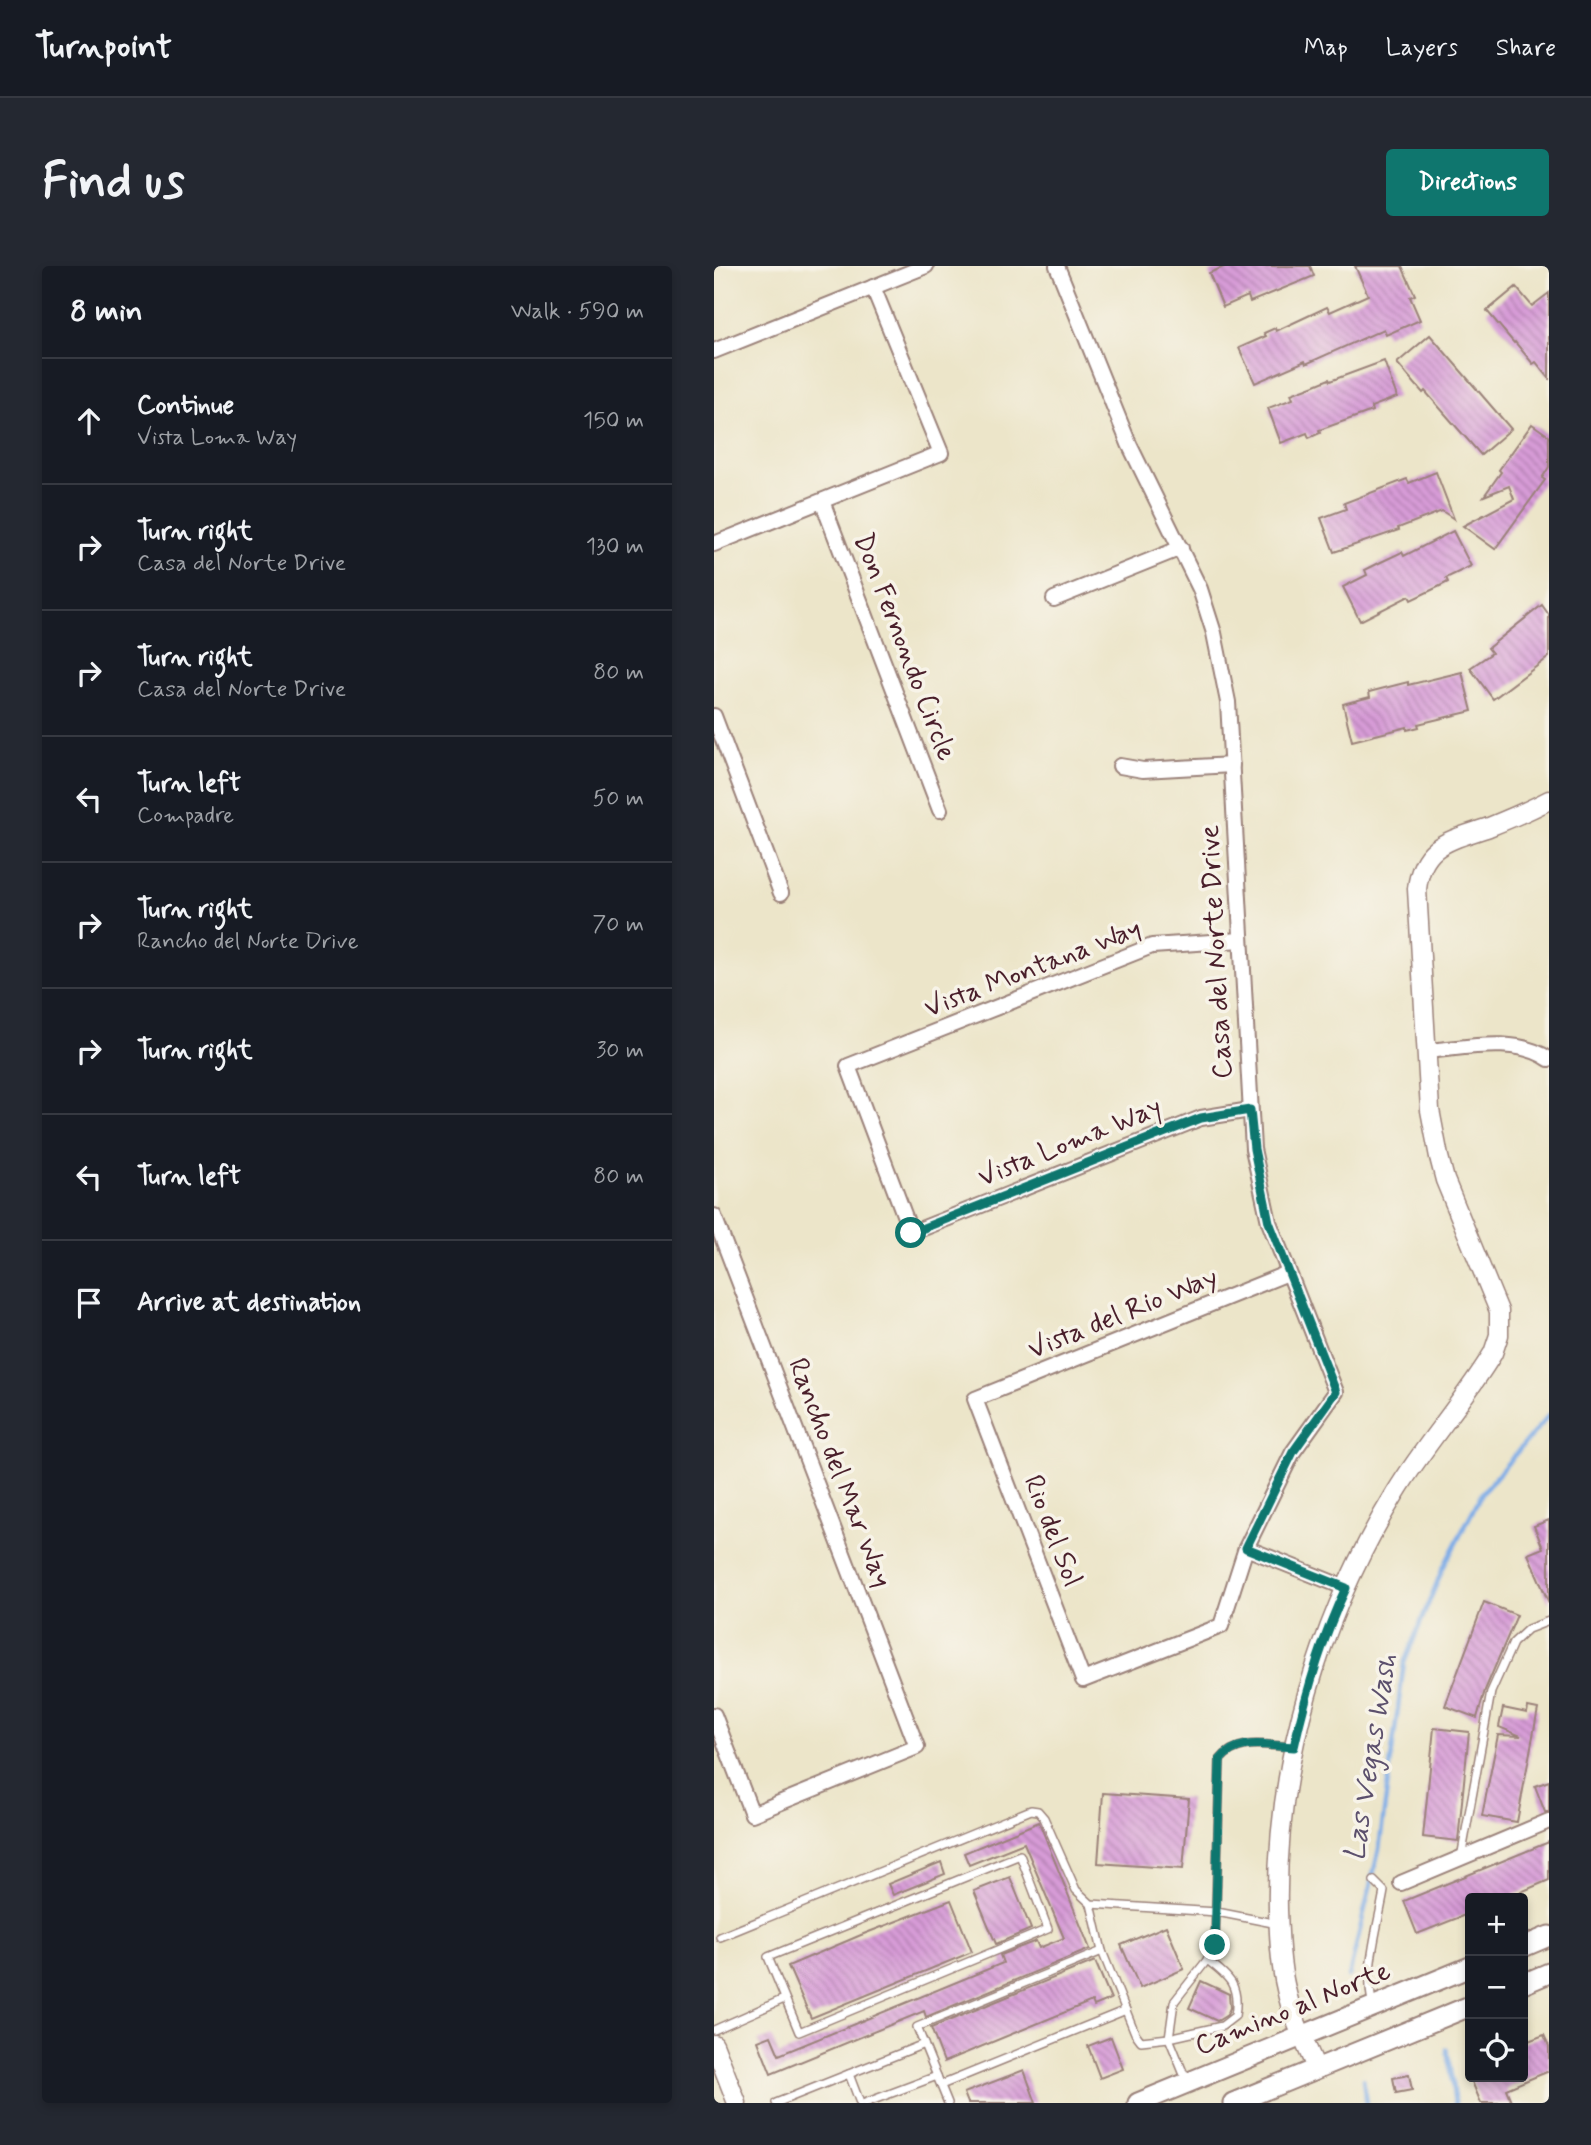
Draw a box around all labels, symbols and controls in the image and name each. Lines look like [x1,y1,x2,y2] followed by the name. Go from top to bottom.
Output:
[35,26,172,70] text: Turnpoint
[1304,33,1348,64] text: Map
[1386,33,1458,64] text: Layers
[1496,33,1556,64] text: Share
[1386,149,1549,216] button: Directions
[42,150,185,215] text: Find us
[70,292,143,331] text: 8 min
[511,297,644,327] text: Walk · 590 m
[137,389,234,423] text: Continue
[70,402,108,440] icon: ahead
[583,406,644,436] text: 150 m
[137,423,297,453] text: Vista Loma Way
[137,515,253,549] text: Turn right
[70,528,108,566] icon: right
[844,528,964,766] street label: Don Fernondo Circle
[586,532,644,562] text: 130 m
[137,549,346,579] text: Casa del Norte Drive
[137,641,253,675] text: Turn right
[70,654,108,692] icon: right
[593,658,644,688] text: 80 m
[137,675,346,705] text: Casa del Norte Drive
[137,767,241,801] text: Turn left
[70,780,108,818] icon: left
[593,784,644,814] text: 50 m
[137,801,234,831] text: Compadre
[1192,824,1242,1080] street label: Casa del Norte Drive
[137,893,253,927] text: Turn right
[70,906,108,944] icon: right
[592,910,644,940] text: 70 m
[919,911,1147,1027] street label: Vista Montana Way
[137,927,359,957] text: Rancho del Norte Drive
[70,1032,108,1070] icon: right
[137,1034,253,1068] text: Turn right
[596,1036,644,1066] text: 30 m
[973,1089,1167,1197] street label: Vista Loma Way
[70,1158,108,1196] icon: left
[137,1160,241,1194] text: Turn left
[593,1162,644,1192] text: 80 m
[895,1217,926,1248] route start
[1023,1259,1223,1369] street label: Vista del Rio Way
[70,1284,108,1322] icon: arrive
[137,1286,361,1320] text: Arrive at destination
[778,1353,900,1593] street label: Rancho del Mar Way
[1014,1470,1090,1592] street label: Rio del Sol
[1335,1650,1408,1864] water label: Las Vegas Wash
[1465,1893,1528,2082] map controls
[1465,1893,1528,1956] button: +
[1199,1929,1230,1960] route end
[1190,1953,1396,2065] street label: Camino al Norte
[1465,1956,1528,2019] button: −
[1465,2019,1528,2082] button: locate

